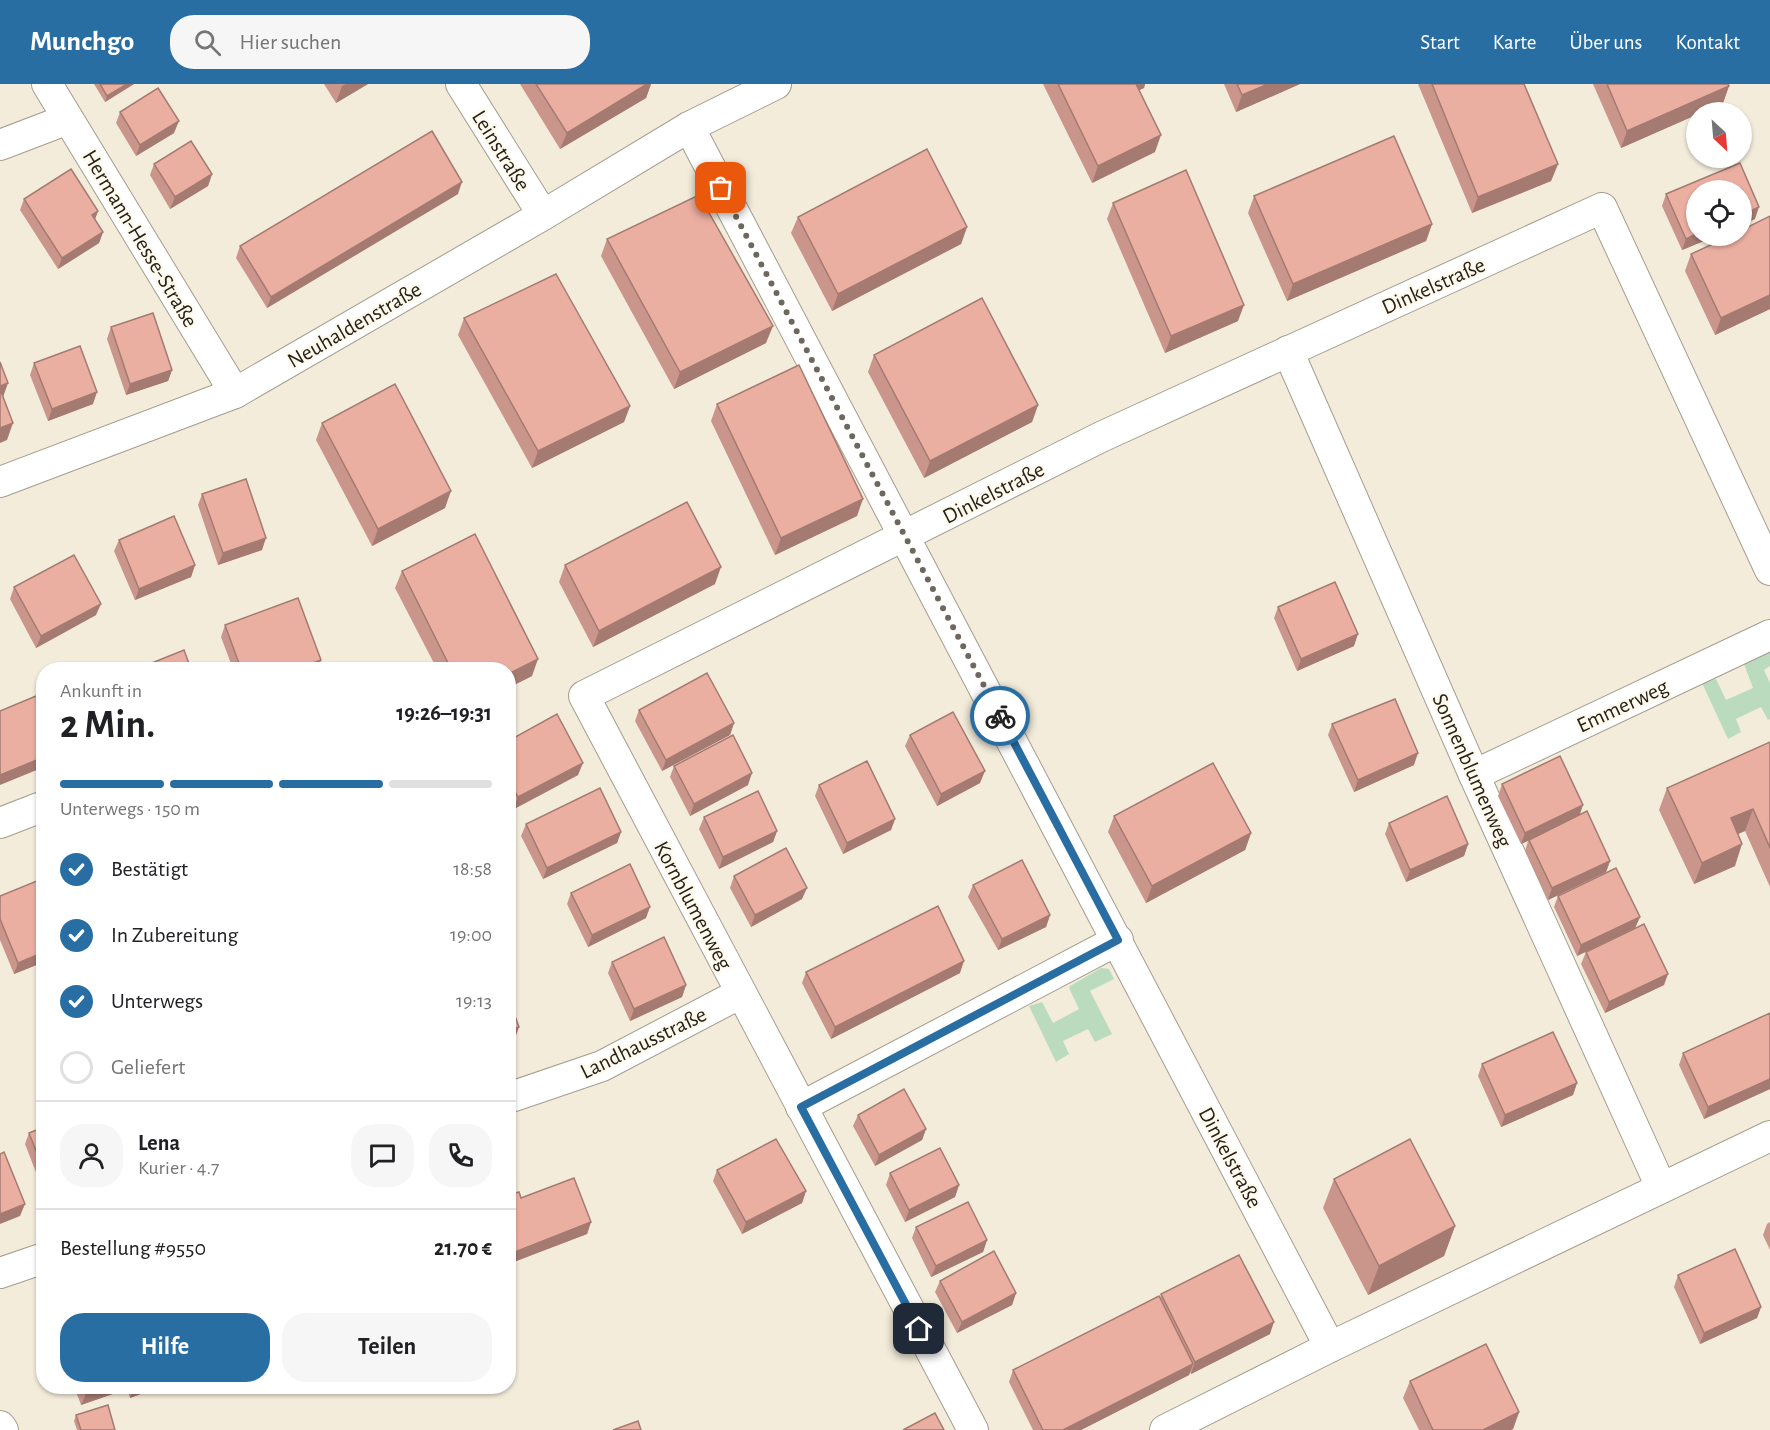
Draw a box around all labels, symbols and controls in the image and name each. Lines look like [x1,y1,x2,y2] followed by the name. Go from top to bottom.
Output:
[170,15,590,69] search box
[191,26,224,59] icon: search
[30,28,134,56] text: Munchgo
[239,31,341,53] text: Hier suchen
[1420,32,1460,53] text: Start
[1493,32,1536,53] text: Karte
[1569,32,1642,53] text: Über uns
[1675,32,1740,53] text: Kontakt
[1686,102,1752,168] north arrow
[1686,102,1752,246] map controls
[468,106,534,195] street label: Leinstraße
[79,146,202,331] street label: Hermann-Hesse-Straße
[695,162,746,213] pin
[704,171,737,204] icon: bag
[1686,180,1752,246] button: locate
[1378,253,1488,318] street label: Dinkelstraße
[284,278,425,372] street label: Neuhaldenstraße
[939,458,1048,528] street label: Dinkelstraße
[1573,675,1672,737] street label: Emmerweg
[60,681,142,701] text: Ankunft in
[970,686,1030,746] courier
[1428,690,1516,851] street label: Sonnenblumenweg
[984,700,1017,733] icon: bike
[396,702,492,724] text: 19:26–19:31
[60,706,155,745] text: 2 Min.
[60,799,200,819] text: Unterwegs · 150 m
[650,838,736,974] street label: Kornblumenweg
[60,853,93,886] icon: check
[111,858,188,880] text: Bestätigt
[453,859,492,879] text: 18:58
[60,919,93,952] icon: check
[111,924,238,946] text: In Zubereitung
[450,925,492,945] text: 19:00
[60,985,93,1018] icon: check
[111,990,203,1012] text: Unterwegs
[456,991,492,1011] text: 19:13
[577,1003,710,1083] street label: Landhausstraße
[111,1056,185,1078] text: Geliefert
[1194,1103,1266,1211] street label: Dinkelstraße
[60,1124,123,1187] button: person
[351,1124,414,1187] button: chat
[429,1124,492,1187] button: phone
[138,1132,180,1154] text: Lena
[138,1158,219,1178] text: Kurier · 4.7
[60,1237,206,1259] text: Bestellung #9550
[434,1237,492,1259] text: 21.70 €
[893,1303,944,1354] pin
[902,1312,935,1345] icon: home
[60,1313,270,1382] button: Hilfe
[282,1313,492,1382] button: Teilen

